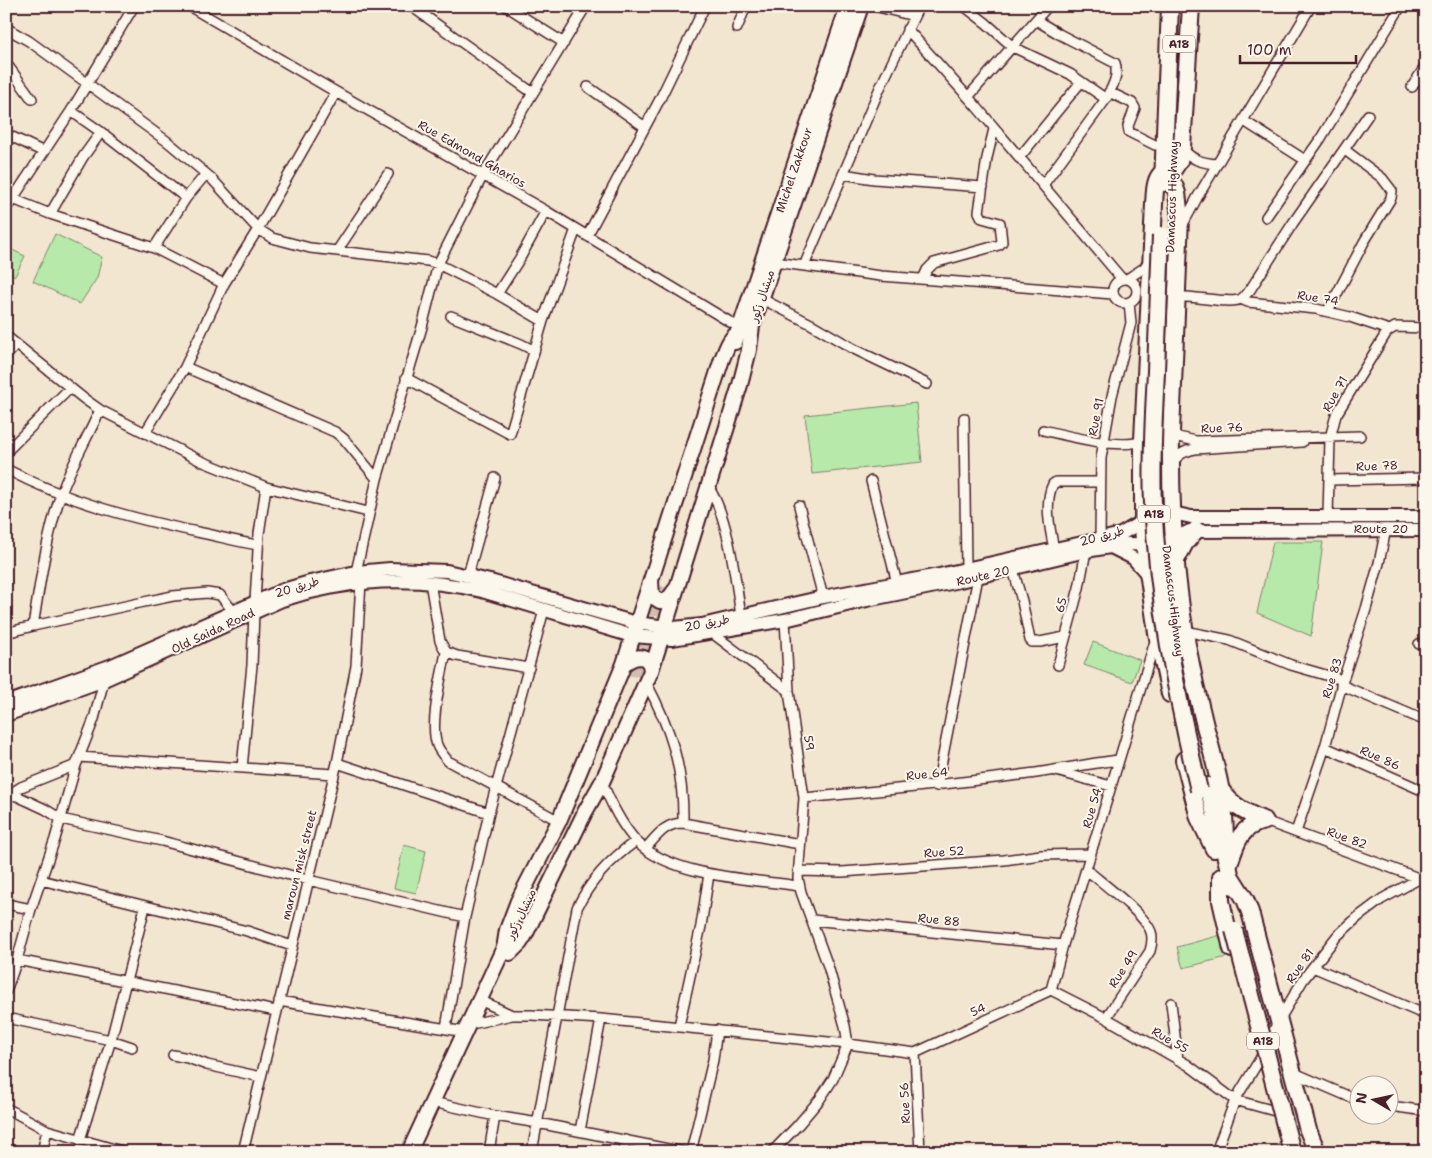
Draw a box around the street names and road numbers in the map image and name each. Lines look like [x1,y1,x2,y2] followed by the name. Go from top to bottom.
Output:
[1163,36,1195,52] road number: A18
[415,117,529,191] street label: Rue Edmond Gharios
[772,125,816,215] street label: Michel Zakkour
[1162,141,1182,253] street label: Damascus Highway
[745,268,778,325] street label: ميشال زكور
[1296,287,1340,309] street label: Rue 74
[1319,373,1351,415] street label: Rue 71
[1084,396,1108,438] street label: Rue 91
[1201,419,1243,437] street label: Rue 76
[1356,457,1398,475] street label: Rue 78
[1138,506,1170,522] road number: A18
[1354,521,1408,537] street label: Route 20
[1078,522,1126,550] street label: طريق 20
[1158,544,1188,658] street label: Damascus Highway
[955,562,1011,590] street label: Route 20
[273,573,321,601] street label: طريق 20
[1051,596,1071,614] street label: 65
[169,604,258,657] street label: Old Saida Road
[683,611,731,635] street label: طريق 20
[1318,656,1346,700] street label: Rue 83
[800,734,818,752] street label: 59
[1357,742,1403,774] street label: Rue 86
[905,764,949,784] street label: Rue 64
[1079,786,1105,830] street label: Rue 54
[278,808,320,922] street label: maroun misk street
[1325,823,1369,853] street label: Rue 82
[923,843,965,861] street label: Rue 52
[502,886,540,943] street label: ميشال زكور
[917,910,961,930] street label: Rue 88
[1282,946,1318,986] street label: Rue 81
[1105,947,1141,991] street label: Rue 49
[968,1000,988,1020] street label: 54
[1149,1023,1191,1057] street label: Rue 55
[1247,1032,1279,1050] road number: A18
[896,1082,914,1124] street label: Rue 56

